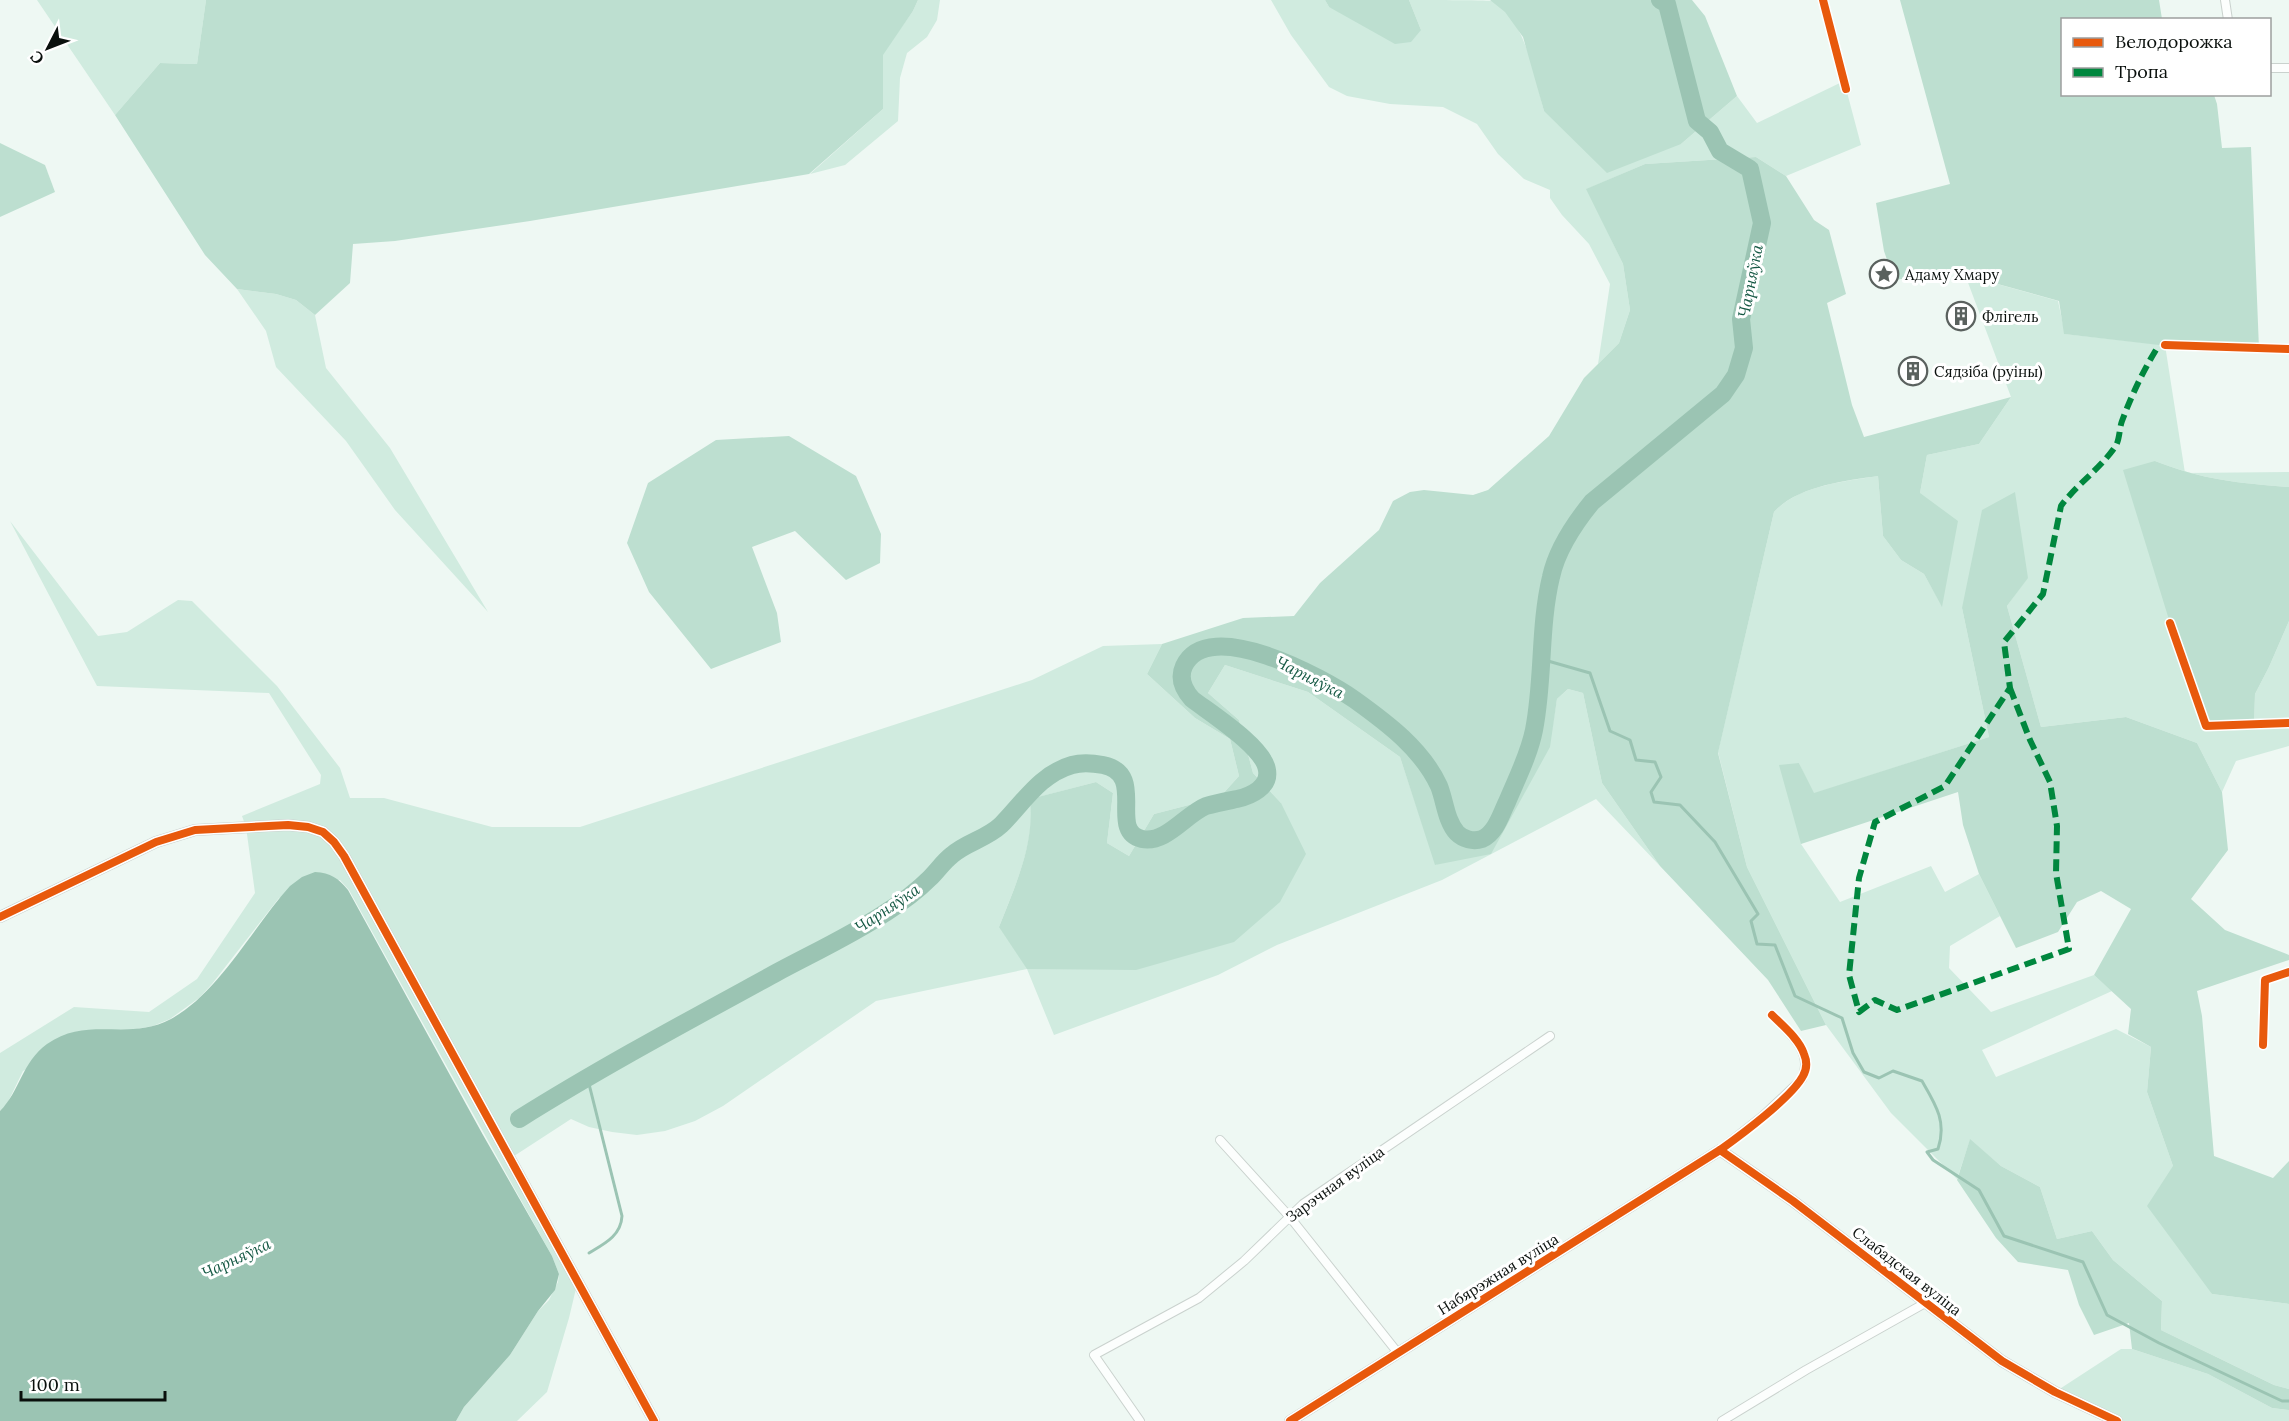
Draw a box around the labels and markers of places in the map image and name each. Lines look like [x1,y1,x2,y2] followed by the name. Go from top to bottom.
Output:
[1868,258,1900,290] place icon: Адаму Хмару
[1904,265,1999,284] place label: Адаму Хмару
[1945,300,1977,332] building icon: Флігель
[1982,307,2039,326] place label: Флігель
[1897,355,1929,387] building icon: Сядзіба (руіны)
[1934,362,2043,382] place label: Сядзіба (руіны)

